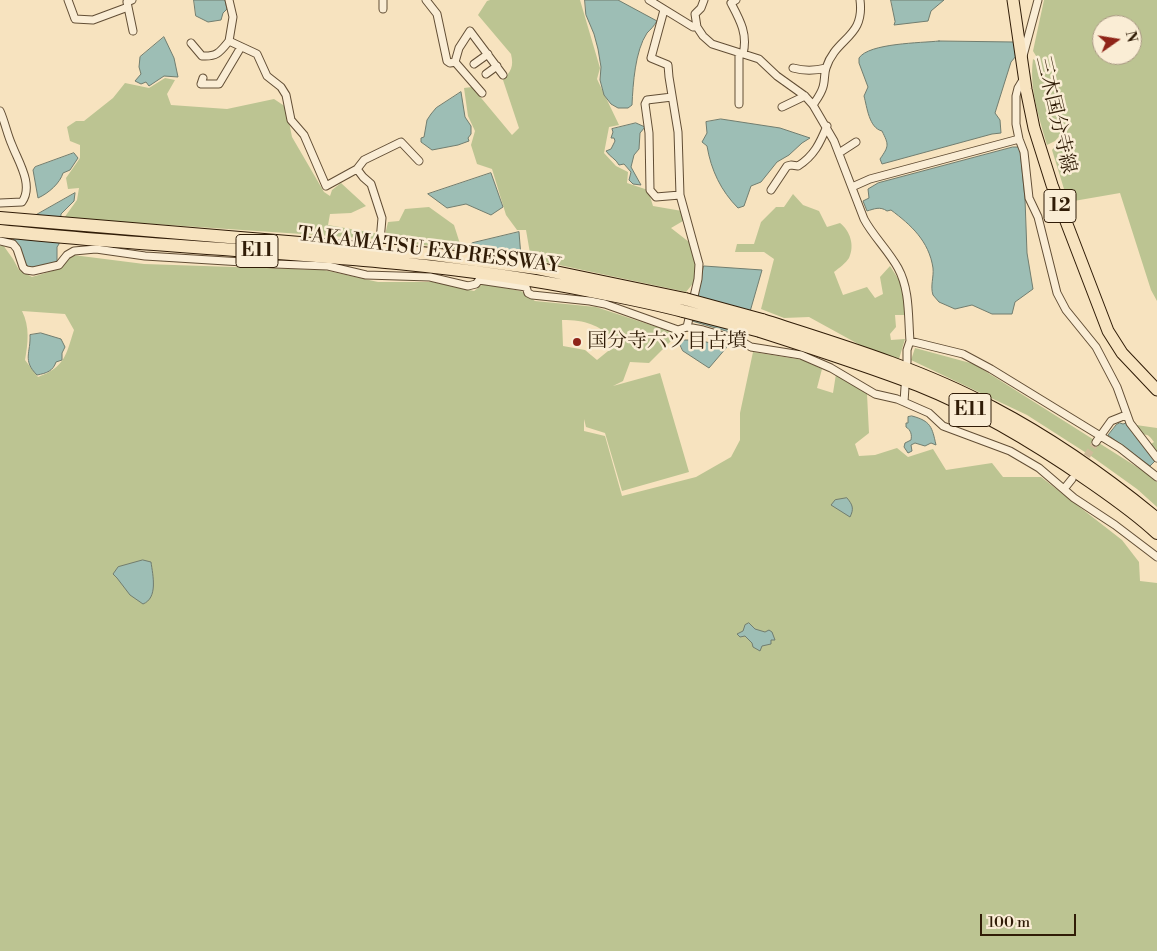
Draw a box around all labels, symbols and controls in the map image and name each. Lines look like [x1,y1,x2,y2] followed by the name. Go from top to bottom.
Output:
[1092,15,1142,65] north arrow
[1121,29,1141,44] text: N
[1030,54,1080,176] street label: 三木国分寺線
[1044,190,1076,222] road number: 12
[296,223,562,279] street label: TAKAMATSU EXPRESSWAY
[236,235,278,268] road number: E11
[587,330,747,354] place label: 国分寺六ツ目古墳
[571,336,583,348] marker: 国分寺六ツ目古墳
[949,394,991,426] road number: E11
[982,904,1078,936] scale bar
[988,913,1030,932] text: 100 m

